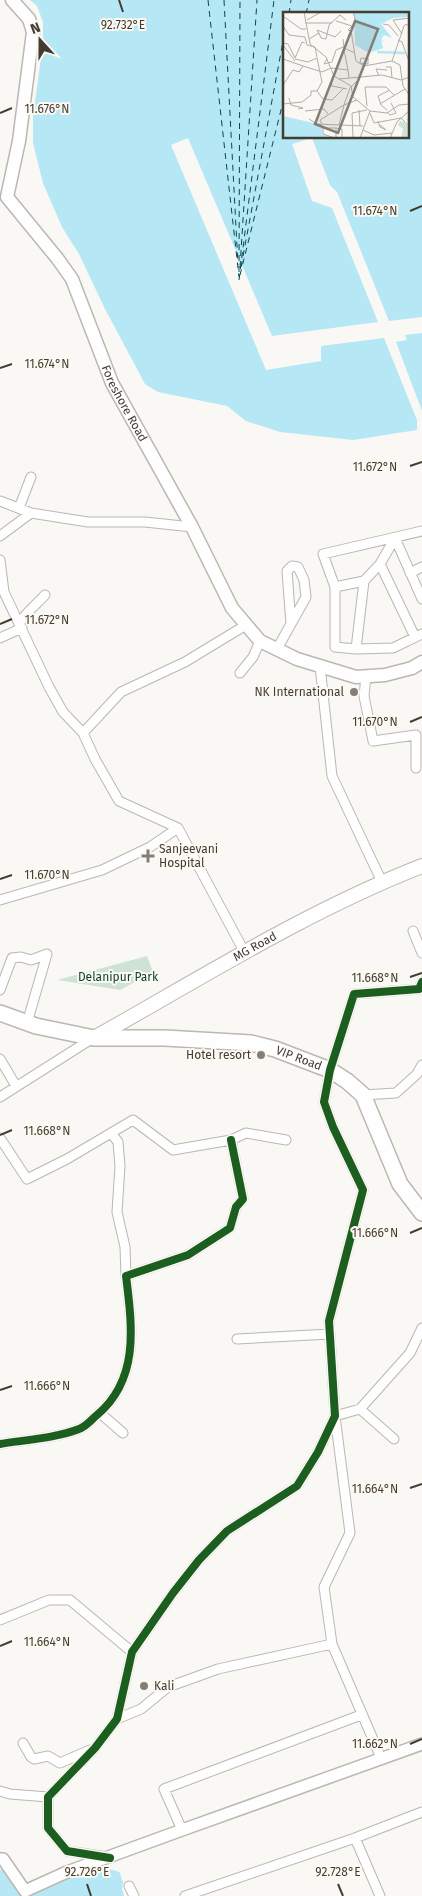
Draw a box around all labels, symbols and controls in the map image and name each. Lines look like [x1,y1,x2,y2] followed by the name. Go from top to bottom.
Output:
[283,12,410,139] inset map
[15,15,65,65] north arrow
[101,18,145,32] text: 92.732°E
[28,19,43,38] text: N
[25,102,69,116] text: 11.676°N
[353,204,397,218] text: 11.674°N
[25,357,69,371] text: 11.674°N
[99,363,150,444] street label: Foreshore Road
[353,460,397,474] text: 11.672°N
[25,613,69,627] text: 11.672°N
[254,685,344,699] place label: NK International
[348,686,360,698] marker: NK International
[352,715,398,729] text: 11.670°N
[159,842,218,870] place label: Sanjeevani Hospital
[141,849,155,863] marker: Sanjeevani Hospital
[24,868,70,882] text: 11.670°N
[231,929,279,964] street label: MG Road
[78,970,159,984] park label: Delanipur Park
[352,971,398,985] text: 11.668°N
[274,1043,324,1073] street label: VIP Road
[186,1048,252,1062] place label: Hotel resort
[255,1049,267,1061] marker: Hotel resort
[24,1124,70,1138] text: 11.668°N
[352,1226,398,1240] text: 11.666°N
[24,1379,70,1393] text: 11.666°N
[352,1482,398,1496] text: 11.664°N
[24,1635,70,1649] text: 11.664°N
[154,1679,174,1693] place label: Kali
[138,1680,150,1692] marker: Kali
[352,1737,398,1751] text: 11.662°N
[65,1865,109,1879] text: 92.726°E
[315,1865,361,1879] text: 92.728°E

